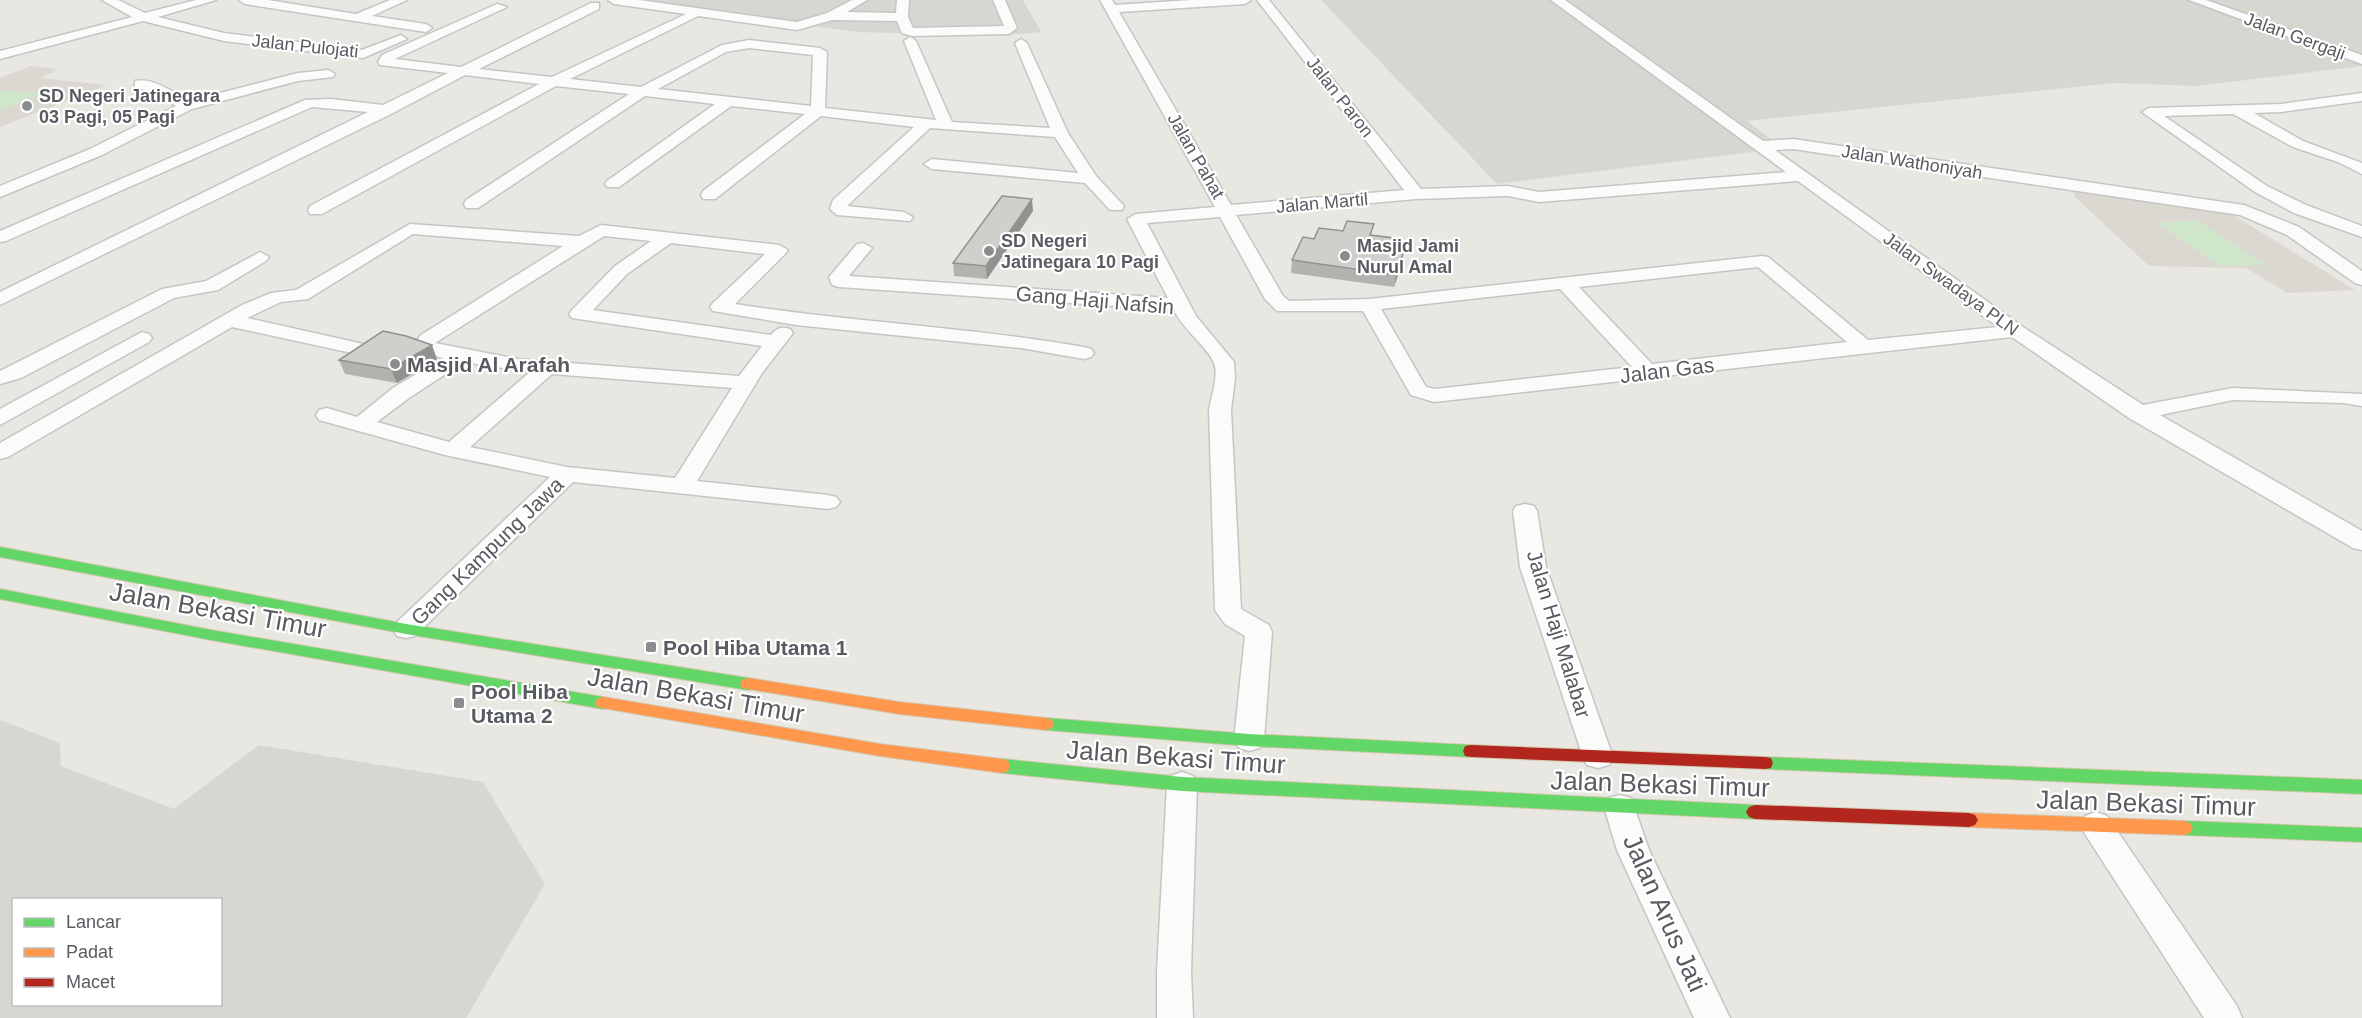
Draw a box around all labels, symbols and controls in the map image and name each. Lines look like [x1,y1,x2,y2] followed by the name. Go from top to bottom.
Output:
[2242,8,2348,64] street label: Jalan Gergaji
[251,30,359,62] street label: Jalan Pulojati
[1303,53,1377,141] street label: Jalan Paron
[39,86,221,127] place label: SD Negeri Jatinegara 03 Pagi, 05 Pagi
[20,99,34,113] marker: SD Negeri Jatinegara 03 Pagi, 05 Pagi
[1164,110,1228,202] street label: Jalan Pahat
[1840,141,1984,183] street label: Jalan Wathoniyah
[1275,189,1369,217] street label: Jalan Martil
[1880,228,2022,340] street label: Jalan Swadaya PLN
[1001,231,1159,272] place label: SD Negeri Jatinegara 10 Pagi
[1357,236,1459,277] place label: Masjid Jami Nurul Amal
[982,244,996,258] marker: SD Negeri Jatinegara 10 Pagi
[1338,249,1352,263] marker: Masjid Jami Nurul Amal
[1015,282,1175,318] street label: Gang Haji Nafsin
[407,353,570,376] place label: Masjid Al Arafah
[1619,353,1715,387] street label: Jalan Gas
[388,357,402,371] marker: Masjid Al Arafah
[406,472,568,629] street label: Gang Kampung Jawa
[1523,547,1595,721] street label: Jalan Haji Malabar
[107,576,329,644] street label: Jalan Bekasi Timur
[663,636,848,659] place label: Pool Hiba Utama 1
[644,640,658,654] marker: Pool Hiba Utama 1
[585,661,807,729] street label: Jalan Bekasi Timur
[471,680,568,727] place label: Pool Hiba Utama 2
[452,696,466,710] marker: Pool Hiba Utama 2
[1065,734,1287,780] street label: Jalan Bekasi Timur
[1550,765,1771,803] street label: Jalan Bekasi Timur
[2036,784,2257,822] street label: Jalan Bekasi Timur
[1617,830,1713,996] street label: Jalan Arus Jati
[12,898,222,1006] legend
[66,912,121,932] text: Lancar
[66,942,113,962] text: Padat
[66,972,115,992] text: Macet

